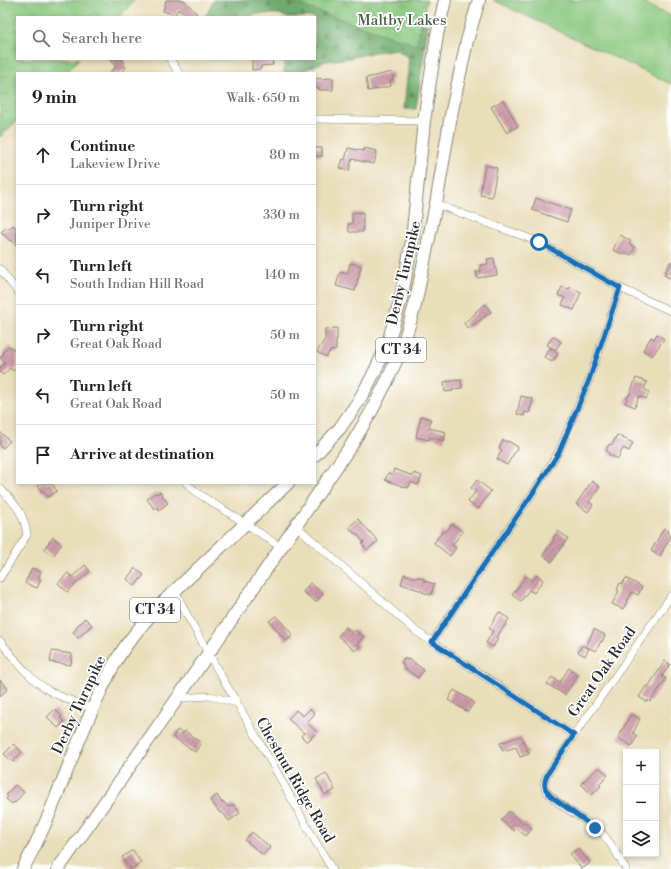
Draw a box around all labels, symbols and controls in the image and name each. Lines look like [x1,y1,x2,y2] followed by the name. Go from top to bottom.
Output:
[358,11,446,30] park label: Maltby Lakes
[16,16,316,60] search box
[30,27,52,49] icon: search
[62,29,142,48] text: Search here
[32,87,77,109] text: 9 min
[227,90,300,106] text: Walk · 650 m
[70,137,135,156] text: Continue
[32,144,54,166] icon: ahead
[269,147,300,163] text: 80 m
[70,156,160,172] text: Lakeview Drive
[70,197,144,216] text: Turn right
[32,204,54,226] icon: right
[263,207,300,223] text: 330 m
[70,216,150,232] text: Juniper Drive
[383,219,425,327] street label: Derby Turnpike
[530,233,548,251] route start
[70,257,132,276] text: Turn left
[32,264,54,286] icon: left
[264,267,300,283] text: 140 m
[70,276,204,292] text: South Indian Hill Road
[70,317,144,336] text: Turn right
[32,324,54,346] icon: right
[270,327,300,343] text: 50 m
[70,336,162,352] text: Great Oak Road
[376,338,426,362] road number: CT 34
[70,377,132,396] text: Turn left
[32,384,54,406] icon: left
[270,387,300,403] text: 50 m
[70,396,162,412] text: Great Oak Road
[32,444,54,466] icon: arrive
[70,445,214,464] text: Arrive at destination
[130,598,180,622] road number: CT 34
[564,623,640,721] street label: Great Oak Road
[48,653,110,757] street label: Derby Turnpike
[251,714,339,846] street label: Chestnut Ridge Road
[623,749,659,857] map controls
[623,749,659,785] button: +
[623,785,659,821] button: −
[586,819,604,837] route end
[623,821,659,857] button: layers

